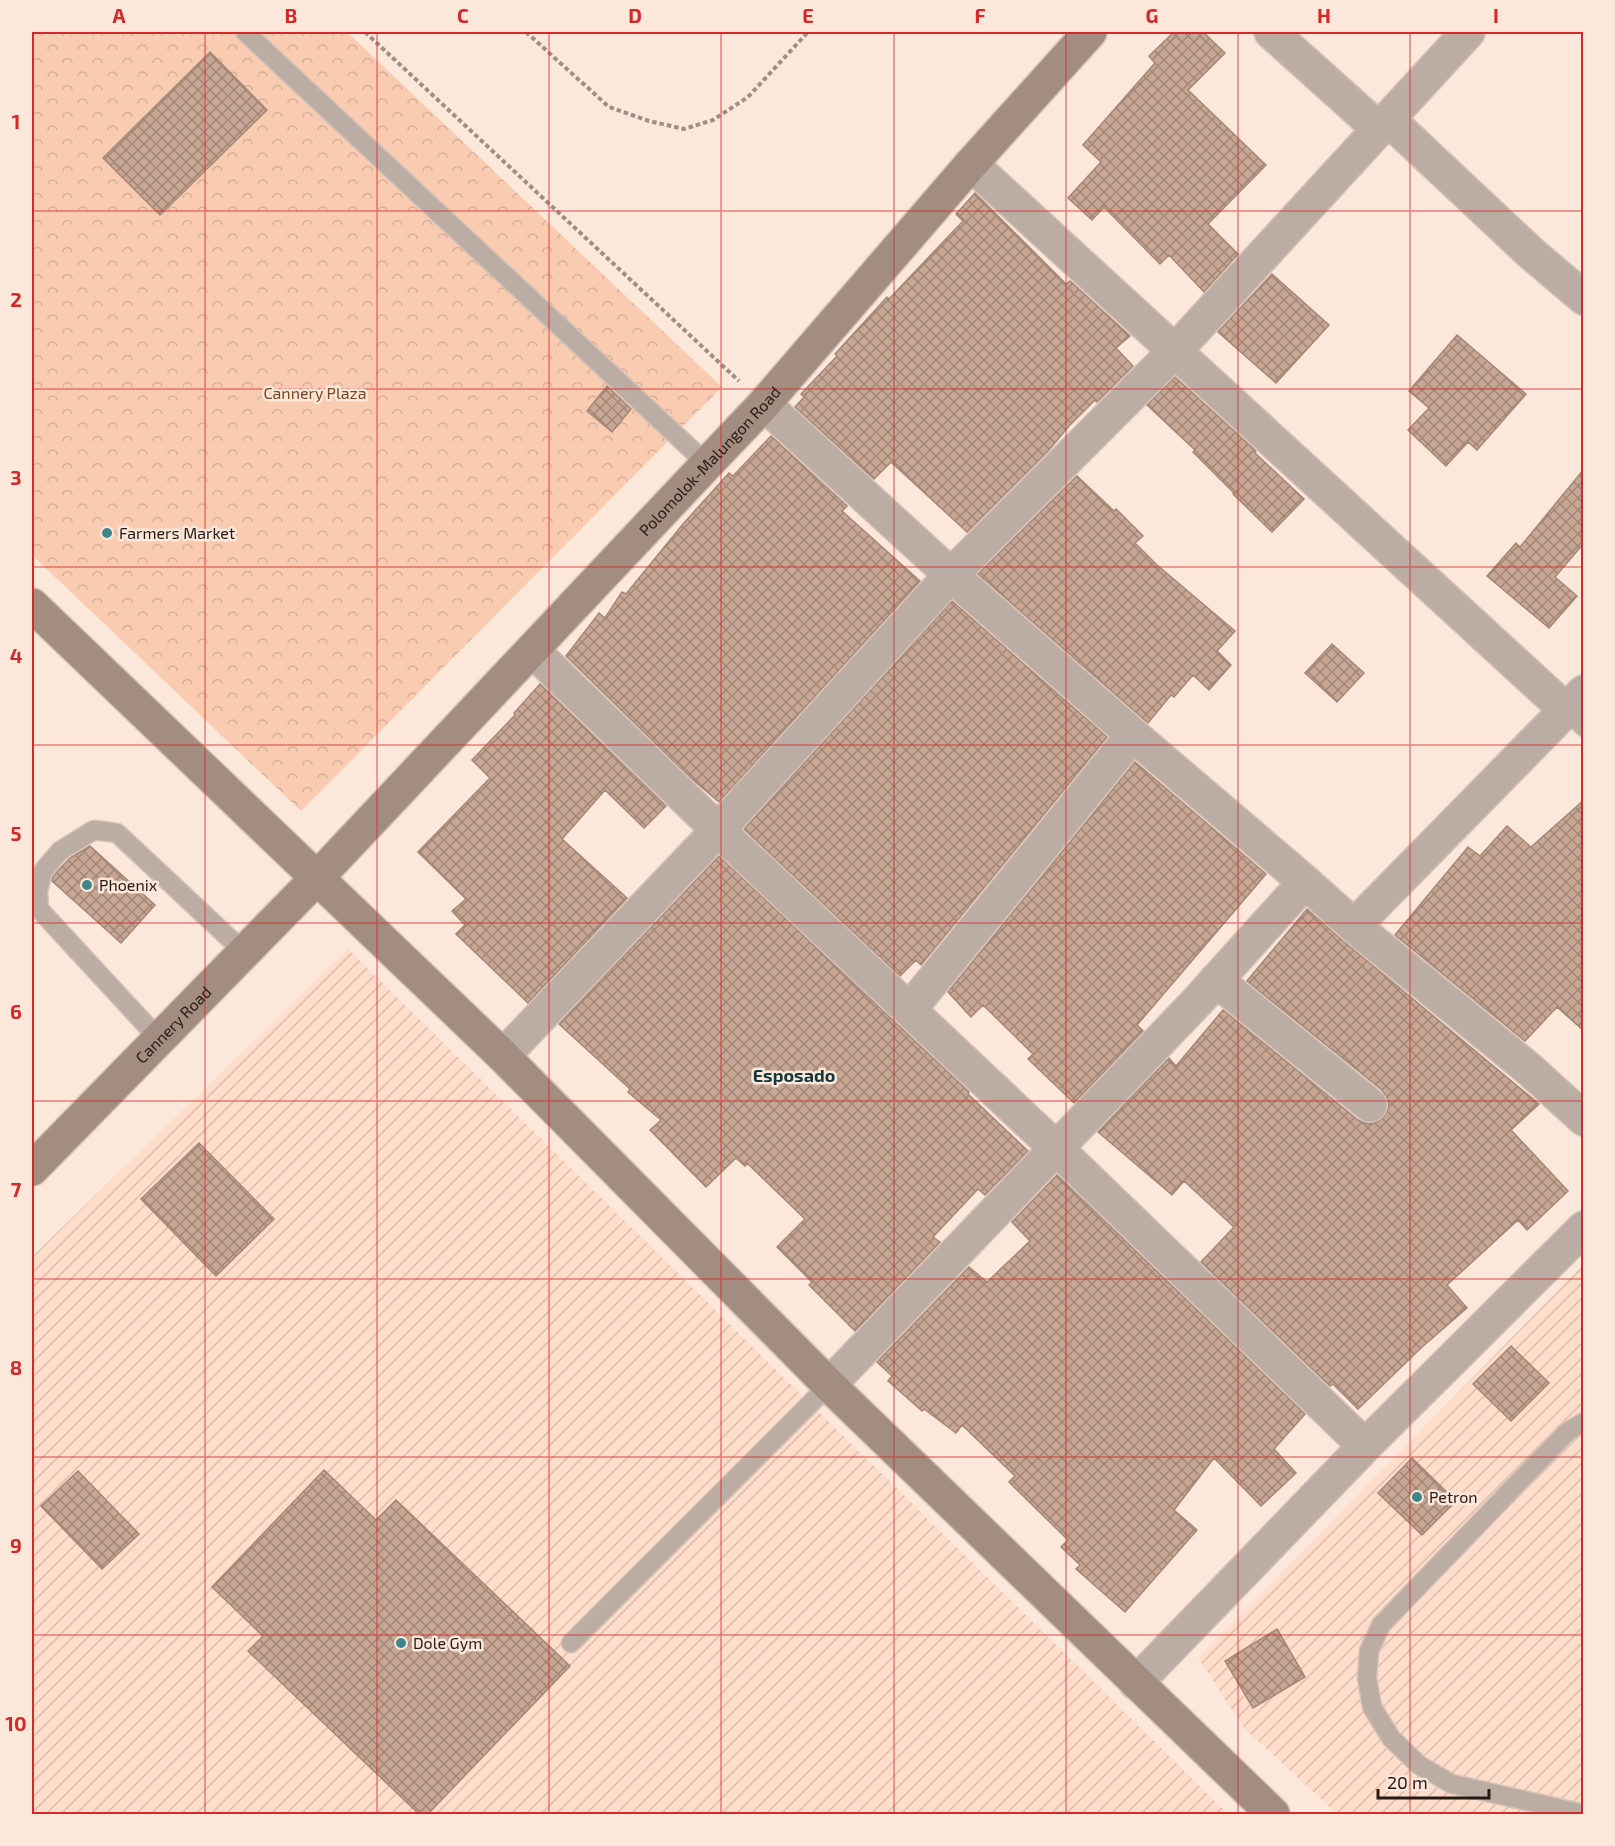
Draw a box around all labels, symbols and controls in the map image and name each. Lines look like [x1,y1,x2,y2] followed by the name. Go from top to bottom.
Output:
[112,3,126,27] text: A
[285,3,297,27] text: B
[457,3,469,27] text: C
[628,3,642,27] text: D
[802,3,814,27] text: E
[974,3,986,27] text: F
[1146,3,1158,27] text: G
[1317,3,1331,27] text: H
[1493,3,1499,27] text: I
[12,109,20,133] text: 1
[10,287,22,311] text: 2
[635,382,784,539] street label: Polomolok-Malungon Road
[263,383,367,402] park label: Cannery Plaza
[10,465,22,489] text: 3
[119,523,235,542] place label: Farmers Market
[100,526,114,540] marker: Farmers Market
[10,643,23,667] text: 4
[10,821,22,845] text: 5
[99,875,158,894] place label: Phoenix
[80,878,94,892] marker: Phoenix
[131,982,215,1067] street label: Cannery Road
[10,999,22,1023] text: 6
[753,1064,835,1086] district label: Esposado
[11,1177,22,1201] text: 7
[10,1355,22,1379] text: 8
[1429,1487,1478,1506] place label: Petron
[1410,1490,1424,1504] marker: Petron
[10,1533,22,1557] text: 9
[413,1633,482,1652] place label: Dole Gym
[394,1636,408,1650] marker: Dole Gym
[5,1711,27,1735] text: 10
[1378,1762,1489,1800] scale bar
[1387,1771,1428,1793] text: 20 m

